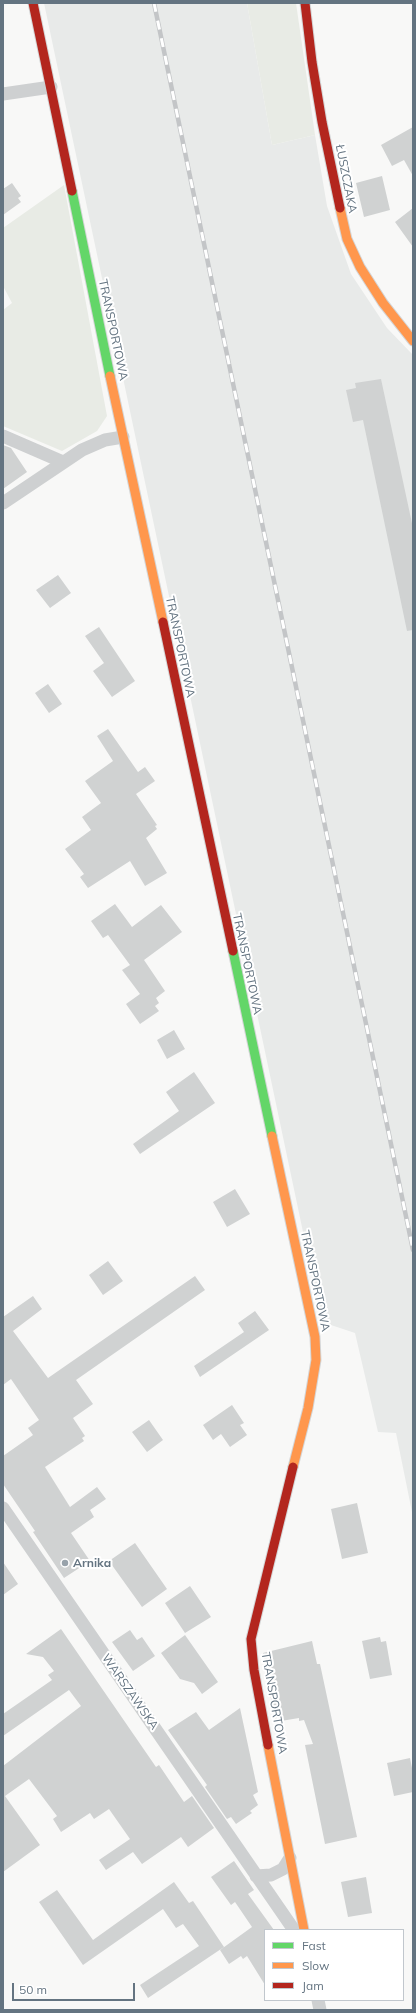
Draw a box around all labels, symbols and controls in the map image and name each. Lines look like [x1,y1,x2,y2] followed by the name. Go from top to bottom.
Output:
[332,144,360,214] street label: ŁUSZCZAKA
[95,278,131,382] street label: TRANSPORTOWA
[162,595,198,699] street label: TRANSPORTOWA
[229,912,265,1016] street label: TRANSPORTOWA
[297,1229,333,1333] street label: TRANSPORTOWA
[73,1556,111,1570] place label: Arnika
[60,1558,70,1568] marker: Arnika
[99,1651,161,1733] street label: WARSZAWSKA
[258,1651,290,1755] street label: TRANSPORTOWA
[264,1929,404,2001] legend
[302,1938,326,1953] text: Fast
[302,1958,330,1973] text: Slow
[14,1975,137,2001] scale bar
[302,1978,324,1993] text: Jam
[19,1982,47,1997] text: 50 m

